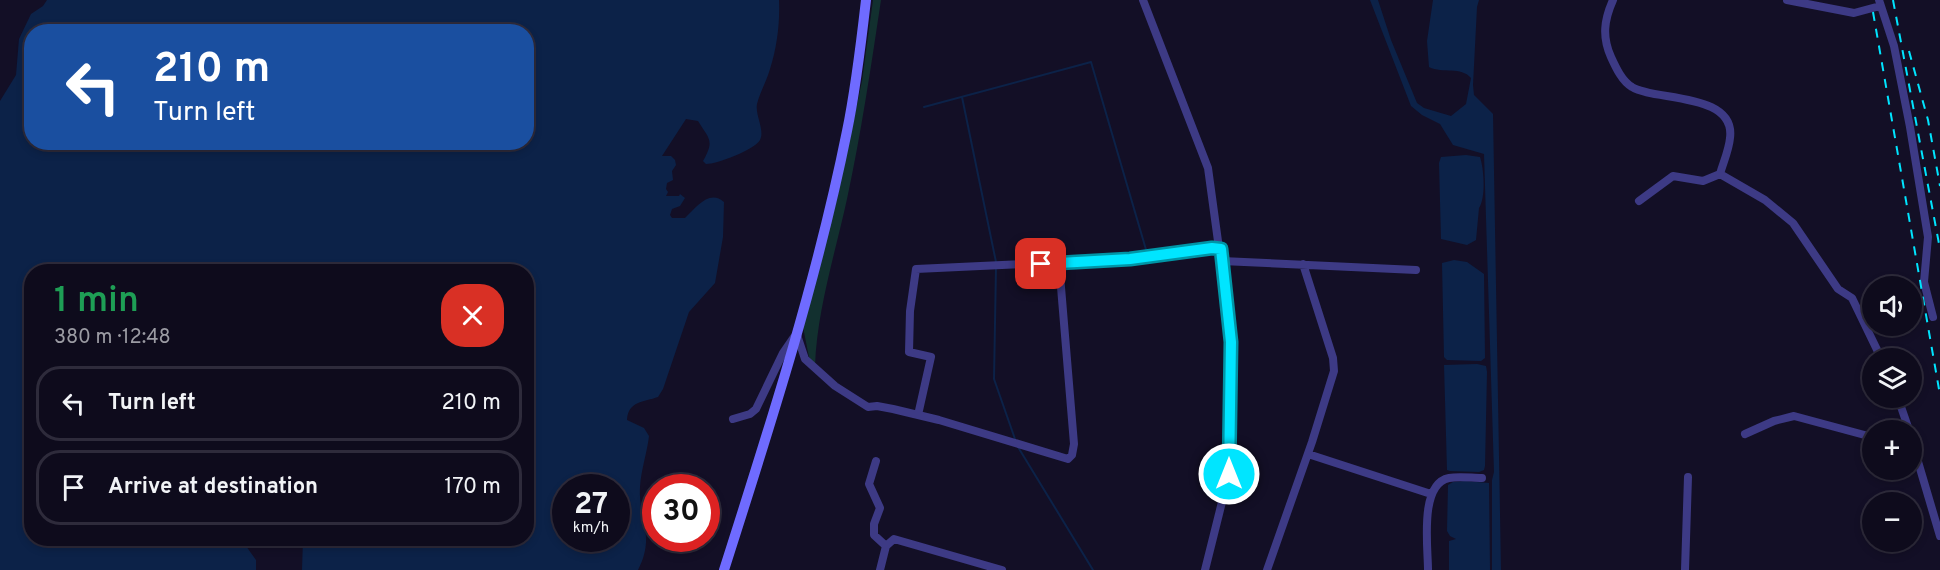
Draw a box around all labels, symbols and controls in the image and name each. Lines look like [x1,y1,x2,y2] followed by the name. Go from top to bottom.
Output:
[153,44,270,97] text: 210 m
[54,48,132,126] icon: left
[153,96,255,130] text: Turn left
[1015,238,1066,289] pin
[1024,247,1057,280] icon: arrive
[1862,276,1922,552] map controls
[1862,276,1922,336] button: sound
[54,279,139,325] text: 1 min
[441,284,504,347] button: close
[54,325,171,351] text: 380 m · 12:48
[1862,348,1922,408] button: layers
[57,387,90,420] icon: left
[108,390,196,417] text: Turn left
[441,390,501,417] text: 210 m
[1862,420,1922,480] button: +
[1197,442,1261,506] position arrow
[57,471,90,504] icon: arrive
[108,474,318,501] text: Arrive at destination
[444,474,501,501] text: 170 m
[642,474,720,552] speed limit sign: 30
[574,487,608,524] text: 27
[1862,492,1922,552] button: −
[573,519,609,538] text: km/h

